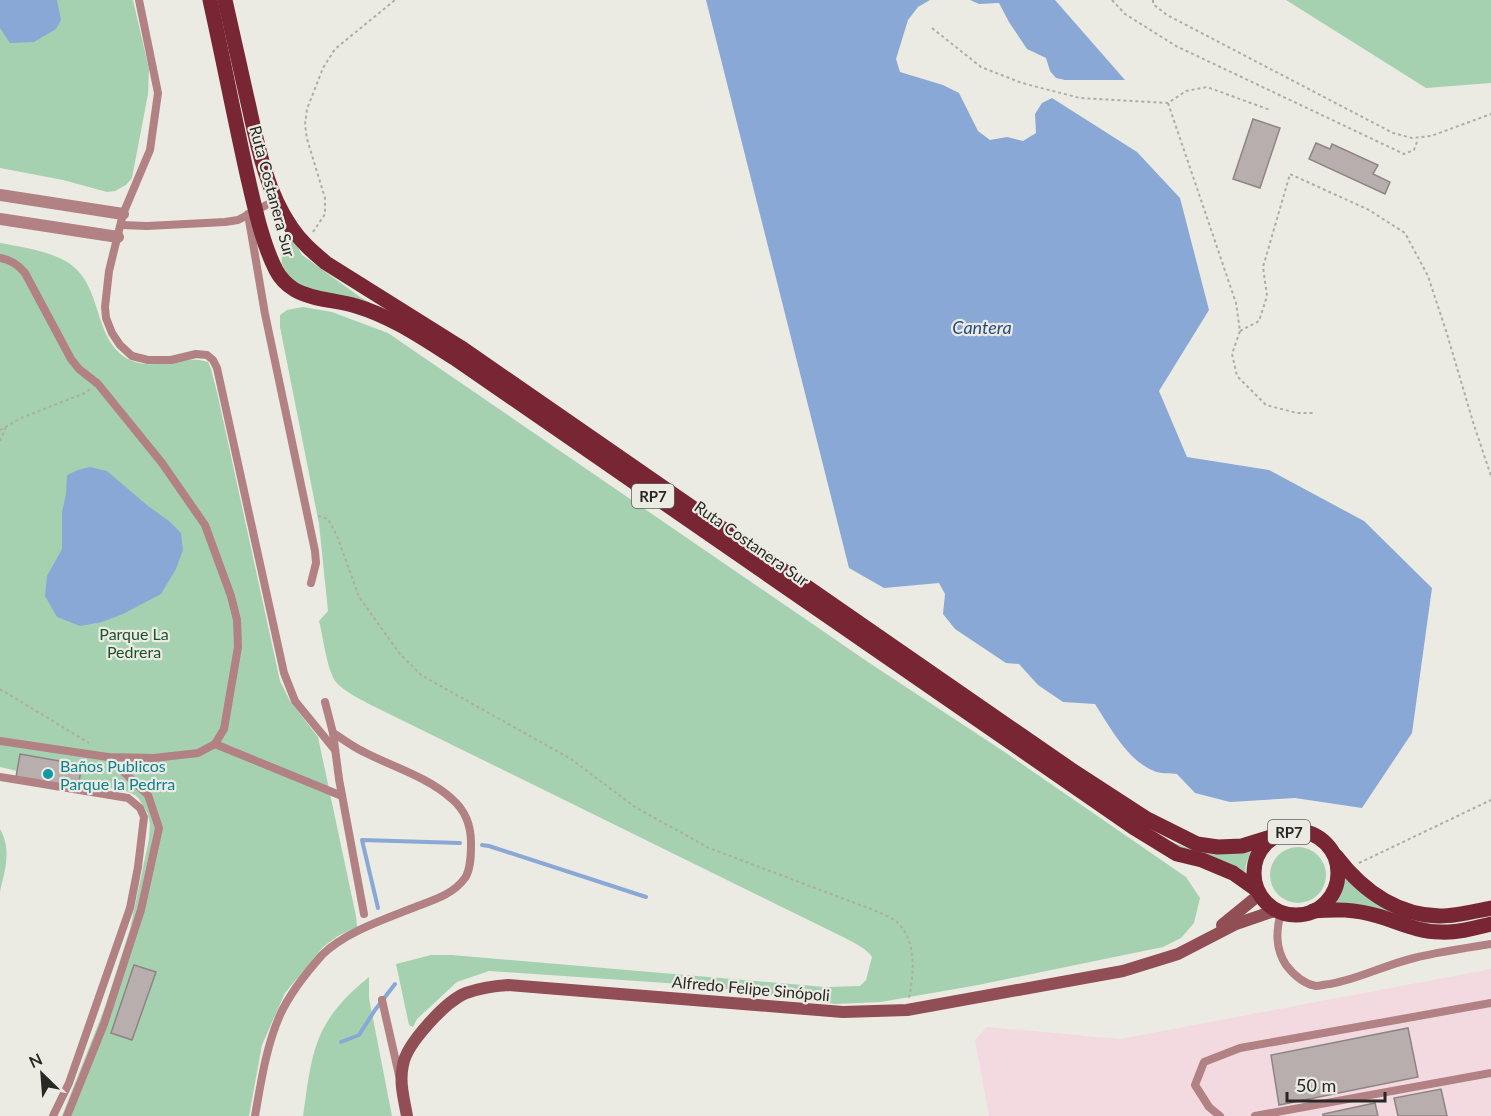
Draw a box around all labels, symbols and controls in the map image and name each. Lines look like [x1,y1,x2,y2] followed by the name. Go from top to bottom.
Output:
[246,123,300,259] street label: Ruta Costanera Sur
[952,316,1012,338] water label: Cantera
[632,484,674,508] road number: RP7
[691,497,813,590] street label: Ruta Costanera Sur
[99,624,169,661] park label: Parque La Pedrera
[60,756,175,793] place label: Baños Publicos Parque la Pedrra
[41,767,55,781] marker: Baños Publicos Parque la Pedrra
[1268,820,1310,844] road number: RP7
[671,972,831,1004] street label: Alfredo Felipe Sinópoli
[12,1044,72,1104] north arrow
[26,1049,45,1071] text: N
[1287,1065,1384,1103] scale bar
[1296,1074,1336,1096] text: 50 m

